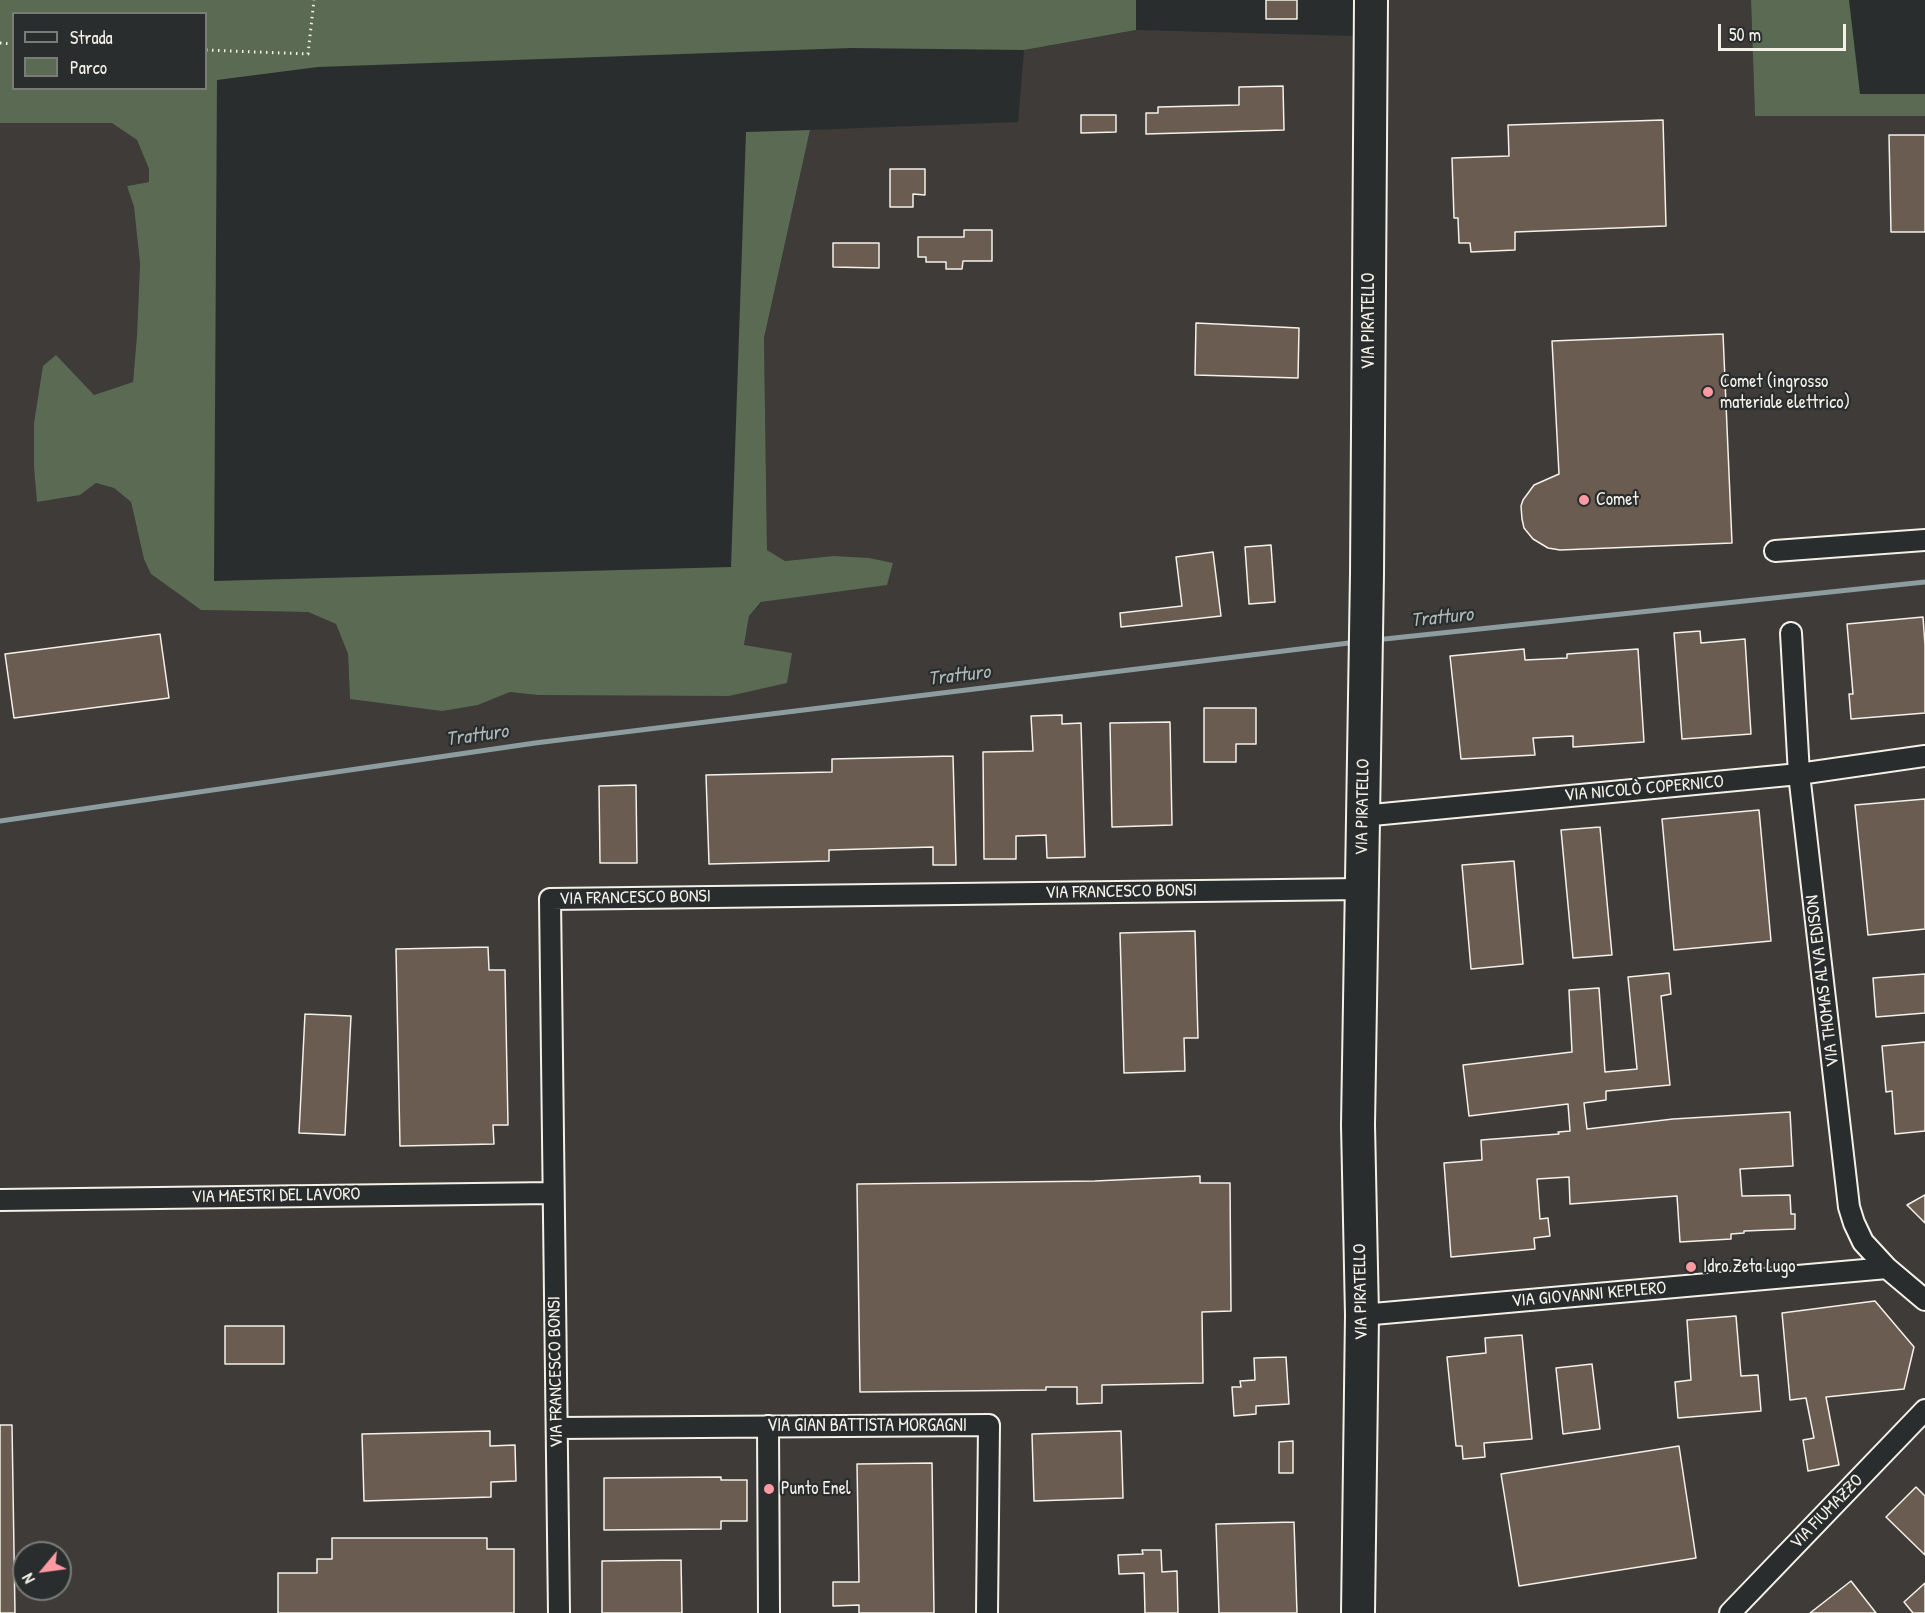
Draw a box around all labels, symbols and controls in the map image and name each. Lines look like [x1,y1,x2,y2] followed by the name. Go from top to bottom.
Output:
[12,12,207,90] legend
[1721,12,1848,50] scale bar
[1729,22,1761,47] text: 50 m
[70,25,113,50] text: Strada
[70,55,107,80] text: Parco
[1358,273,1380,369] street label: VIA PIRATELLO
[1720,371,1850,413] place label: Comet (ingrosso materiale elettrico)
[1701,385,1715,399] marker: Comet (ingrosso materiale elettrico)
[1596,489,1639,511] place label: Comet
[1577,493,1591,507] marker: Comet
[1410,603,1474,633] water label: Tratturo
[927,660,991,692] water label: Tratturo
[444,720,510,752] water label: Tratturo
[1351,758,1375,856] street label: VIA PIRATELLO
[1563,771,1725,807] street label: VIA NICOLÒ COPERNICO
[1045,880,1197,904] street label: VIA FRANCESCO BONSI
[559,886,711,910] street label: VIA FRANCESCO BONSI
[1802,894,1844,1068] street label: VIA THOMAS ALVA EDISON
[191,1184,361,1208] street label: VIA MAESTRI DEL LAVORO
[1349,1243,1373,1341] street label: VIA PIRATELLO
[1703,1256,1795,1278] place label: Idro Zeta Lugo
[1684,1260,1698,1274] marker: Idro Zeta Lugo
[1511,1277,1667,1313] street label: VIA GIOVANNI KEPLERO
[544,1296,568,1448] street label: VIA FRANCESCO BONSI
[767,1415,967,1437] street label: VIA GIAN BATTISTA MORGAGNI
[1786,1470,1868,1554] street label: VIA FIUMAZZO
[781,1478,851,1500] place label: Punto Enel
[762,1482,776,1496] marker: Punto Enel
[12,1541,72,1601] north arrow
[16,1570,40,1588] text: N

